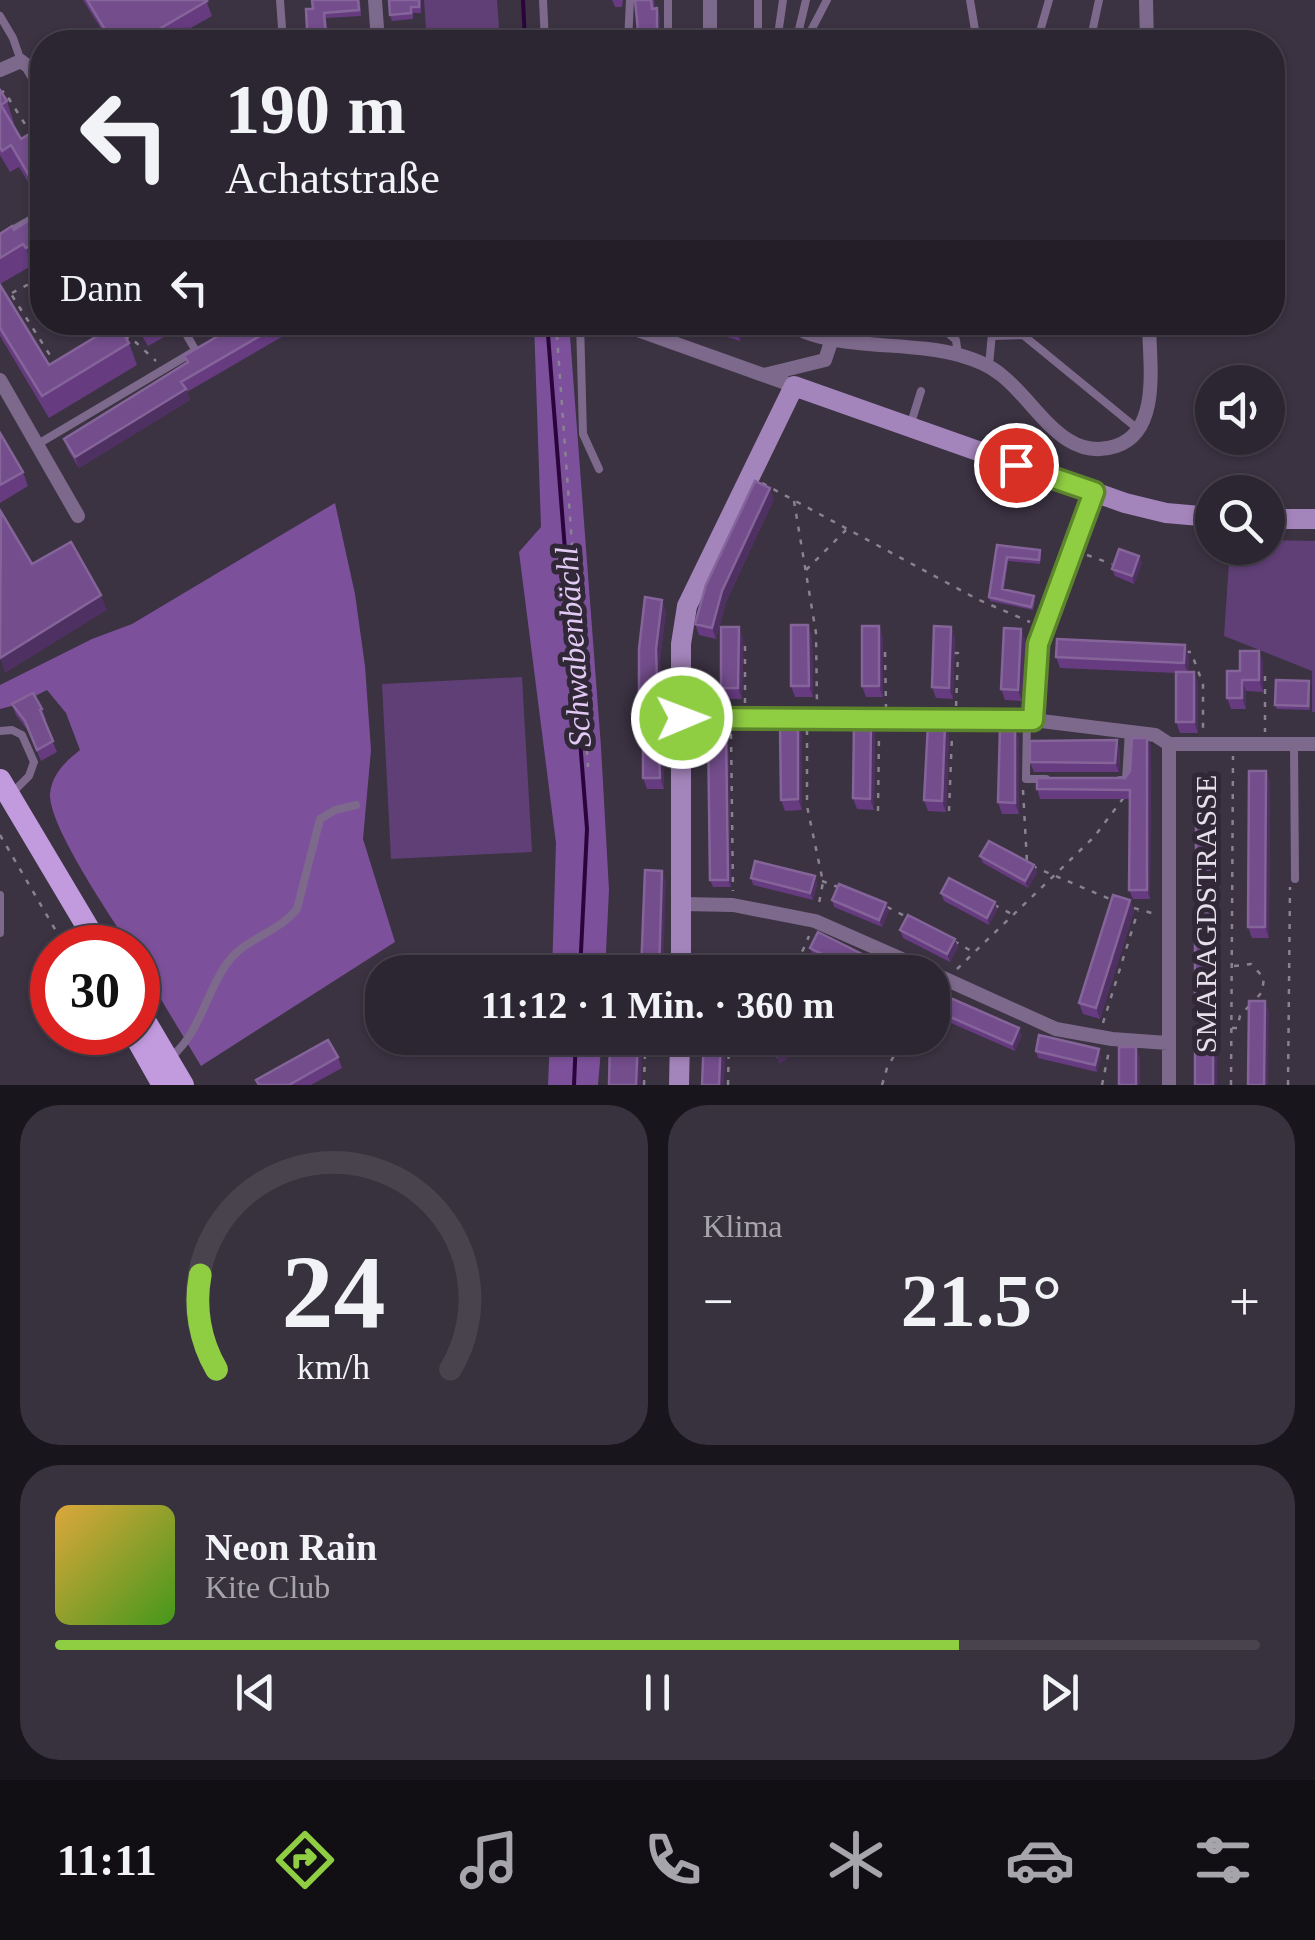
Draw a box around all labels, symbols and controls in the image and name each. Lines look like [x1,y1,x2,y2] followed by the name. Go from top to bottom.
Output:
[60,70,190,200] icon: left
[225,71,406,148] text: 190 m
[225,153,440,203] text: Achatstraße
[162,260,217,315] icon: left
[60,267,142,309] text: Dann
[1195,365,1285,565] map controls
[1195,365,1285,455] button: sound
[974,423,1059,508] pin
[989,438,1044,493] icon: arrive
[1195,475,1285,565] button: search
[548,545,598,748] water label: Schwabenbächl
[630,666,734,770] position arrow
[1189,775,1222,1053] street label: SMARAGDSTRASSE
[30,925,160,1055] speed limit sign: 30
[481,984,834,1026] text: 11:12 · 1 Min. · 360 m
[703,1208,782,1244] text: Klima
[282,1234,386,1349] text: 24
[901,1259,1062,1342] text: 21.5°
[703,1271,734,1332] text: −
[1229,1271,1260,1332] text: +
[297,1347,371,1387] text: km/h
[205,1526,377,1568] text: Neon Rain
[205,1569,330,1605] text: Kite Club
[228,1665,283,1720] icon: previous
[630,1665,685,1720] icon: pause
[1032,1665,1087,1720] icon: next
[270,1825,340,1895] icon: directions
[454,1825,524,1895] icon: music
[638,1825,708,1895] icon: phone
[821,1825,891,1895] icon: climate
[1005,1825,1075,1895] icon: car
[1188,1825,1258,1895] icon: filters
[57,1835,157,1885] text: 11:11

